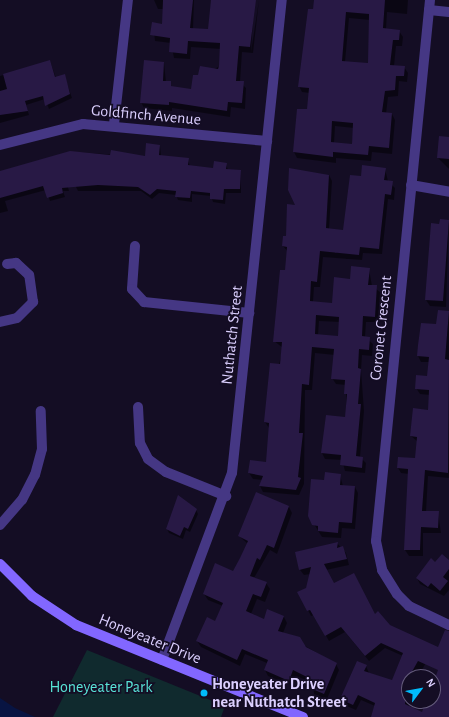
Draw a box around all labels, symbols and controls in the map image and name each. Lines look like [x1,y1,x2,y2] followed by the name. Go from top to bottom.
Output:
[90,101,202,129] street label: Goldfinch Avenue
[366,275,396,381] street label: Coronet Crescent
[217,285,247,385] street label: Nuthatch Street
[96,610,204,668] street label: Honeyeater Drive
[401,669,441,709] north arrow
[212,674,346,712] place label: Honeyeater Drive near Nuthatch Street
[49,677,153,697] park label: Honeyeater Park
[424,677,437,689] text: N
[199,688,209,698] marker: Honeyeater Drive near Nuthatch Street

